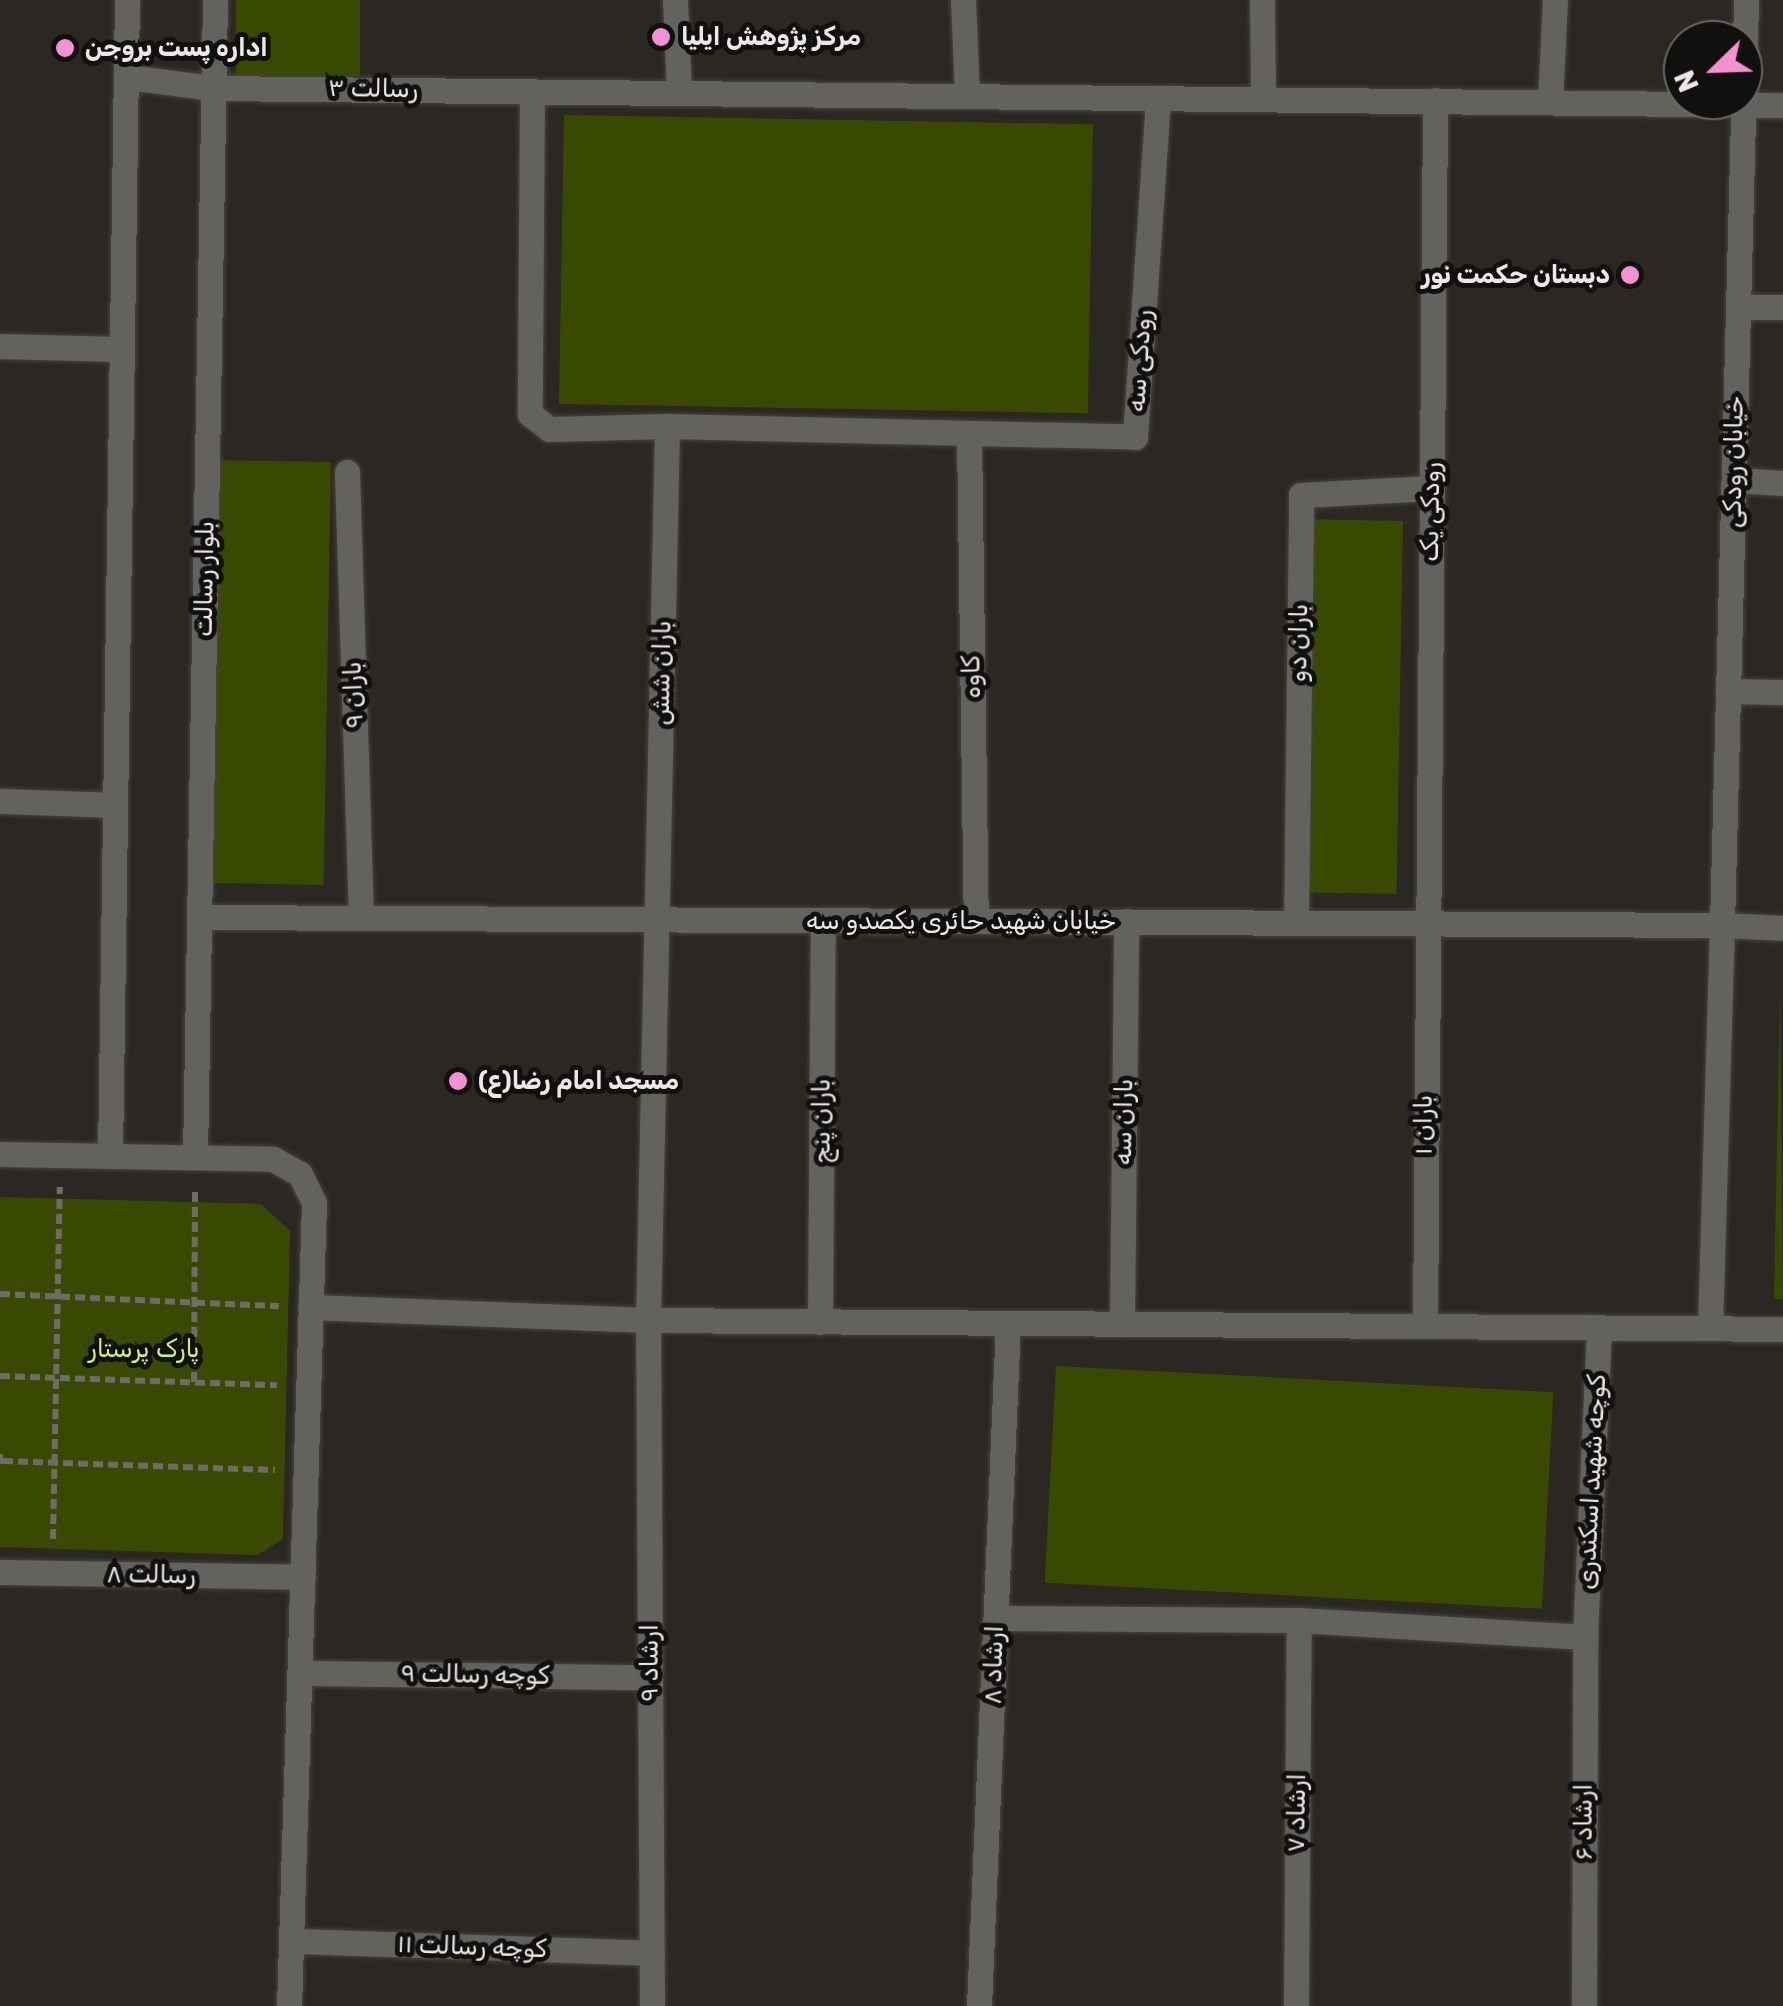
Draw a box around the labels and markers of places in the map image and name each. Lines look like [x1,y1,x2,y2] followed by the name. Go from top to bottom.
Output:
[681,22,861,52] place label: مرکز پژوهش ایلیا
[650,26,672,48] marker: مرکز پژوهش ایلیا
[85,33,268,63] place label: اداره پست بروجن
[54,37,76,59] marker: اداره پست بروجن
[1422,260,1610,290] place label: دبستان حکمت نور
[1619,264,1641,286] marker: دبستان حکمت نور
[478,1066,679,1096] place label: مسجد امام رضا(ع)
[447,1070,469,1092] marker: مسجد امام رضا(ع)

